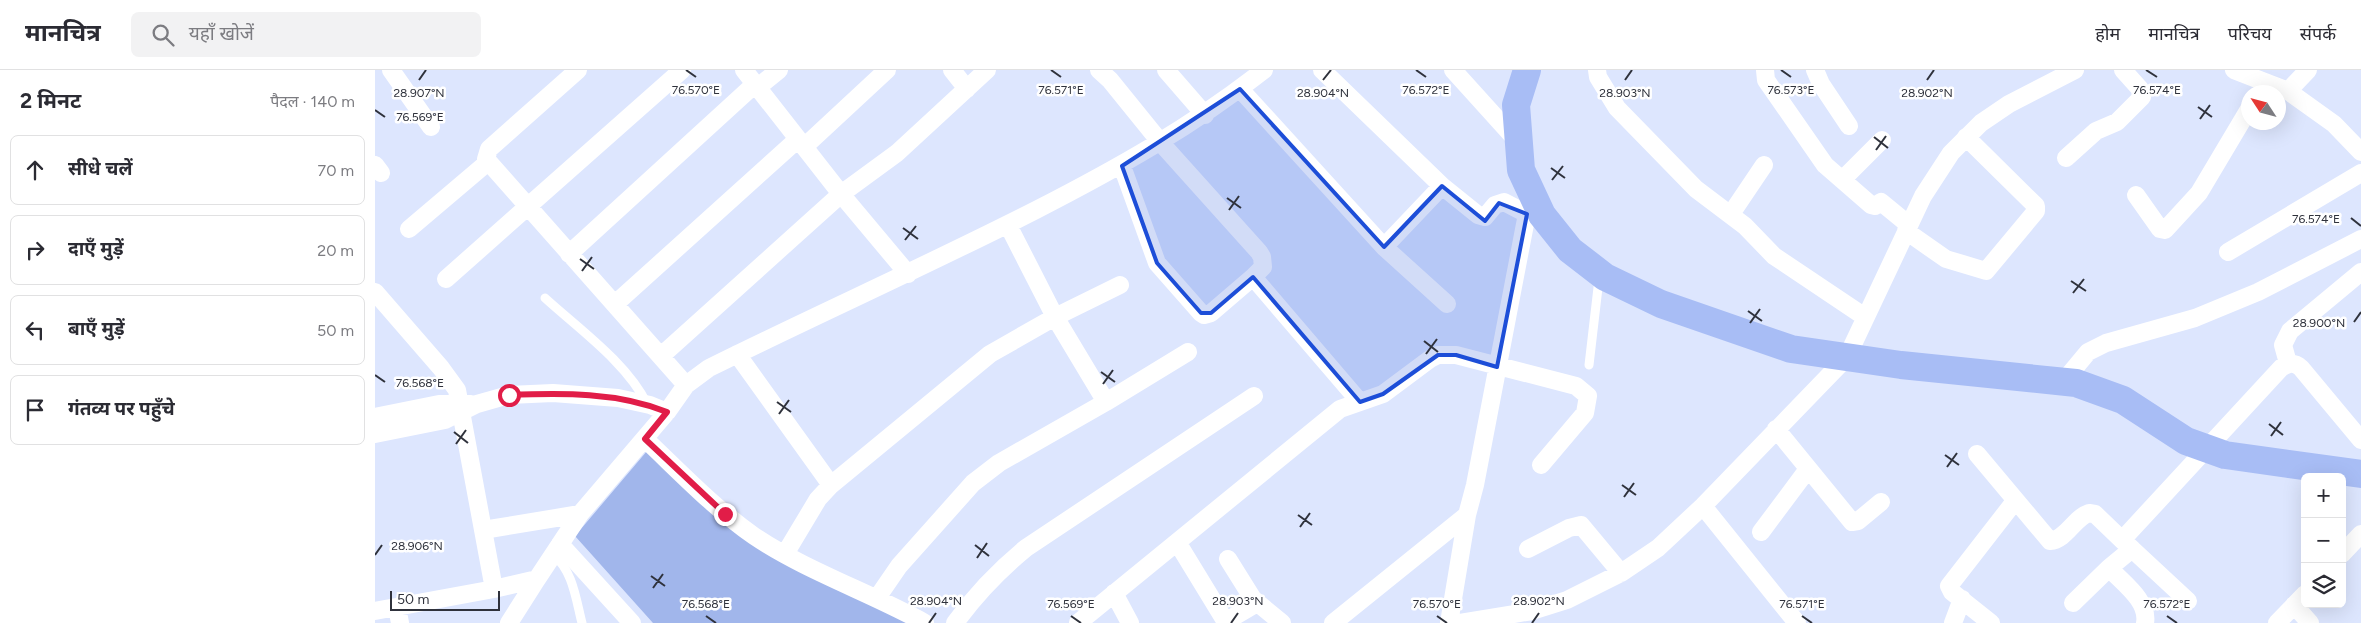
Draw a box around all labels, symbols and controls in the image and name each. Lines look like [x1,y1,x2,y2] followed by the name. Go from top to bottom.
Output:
[131,12,481,57] search box
[25,18,101,47] text: मानचित्र
[149,21,177,49] icon: search
[189,22,254,45] text: यहाँ खोजें
[2095,23,2120,45] text: होम
[2148,23,2200,45] text: मानचित्र
[2228,23,2272,45] text: परिचय
[2300,23,2336,45] text: संपर्क
[672,83,720,97] text: 76.570°E
[1038,83,1084,97] text: 76.571°E
[1402,83,1450,97] text: 76.572°E
[1767,83,1815,97] text: 76.573°E
[2133,83,2181,97] text: 76.574°E
[2241,85,2286,130] north arrow
[393,86,445,100] text: 28.907°N
[1297,86,1349,100] text: 28.904°N
[1599,86,1651,100] text: 28.903°N
[1901,86,1953,100] text: 28.902°N
[20,88,81,113] text: 2 मिनट
[270,92,355,111] text: पैदल · 140 m
[396,110,444,124] text: 76.569°E
[21,156,49,184] icon: ahead
[68,157,132,180] text: सीधे चलें
[318,161,354,180] text: 70 m
[2292,212,2340,226] text: 76.574°E
[21,236,49,264] icon: right
[68,237,124,260] text: दाएँ मुड़ें
[317,241,354,260] text: 20 m
[21,316,49,344] icon: left
[2293,316,2345,330] text: 28.900°N
[68,317,125,340] text: बाएँ मुड़ें
[317,321,354,340] text: 50 m
[396,376,444,390] text: 76.568°E
[498,384,521,407] route start
[21,396,49,424] icon: arrive
[68,397,175,420] text: गंतव्य पर पहुँचे
[2301,473,2346,608] map controls
[2301,473,2346,518] button: +
[714,503,737,526] route end
[2301,518,2346,563] button: −
[391,539,443,553] text: 28.906°N
[2301,563,2346,608] button: layers
[390,588,500,611] scale bar
[397,591,429,608] text: 50 m
[910,594,962,608] text: 28.904°N
[1212,594,1264,608] text: 28.903°N
[1513,594,1565,608] text: 28.902°N
[682,597,730,611] text: 76.568°E
[1047,597,1095,611] text: 76.569°E
[1413,597,1461,611] text: 76.570°E
[1779,597,1825,611] text: 76.571°E
[2143,597,2191,611] text: 76.572°E

